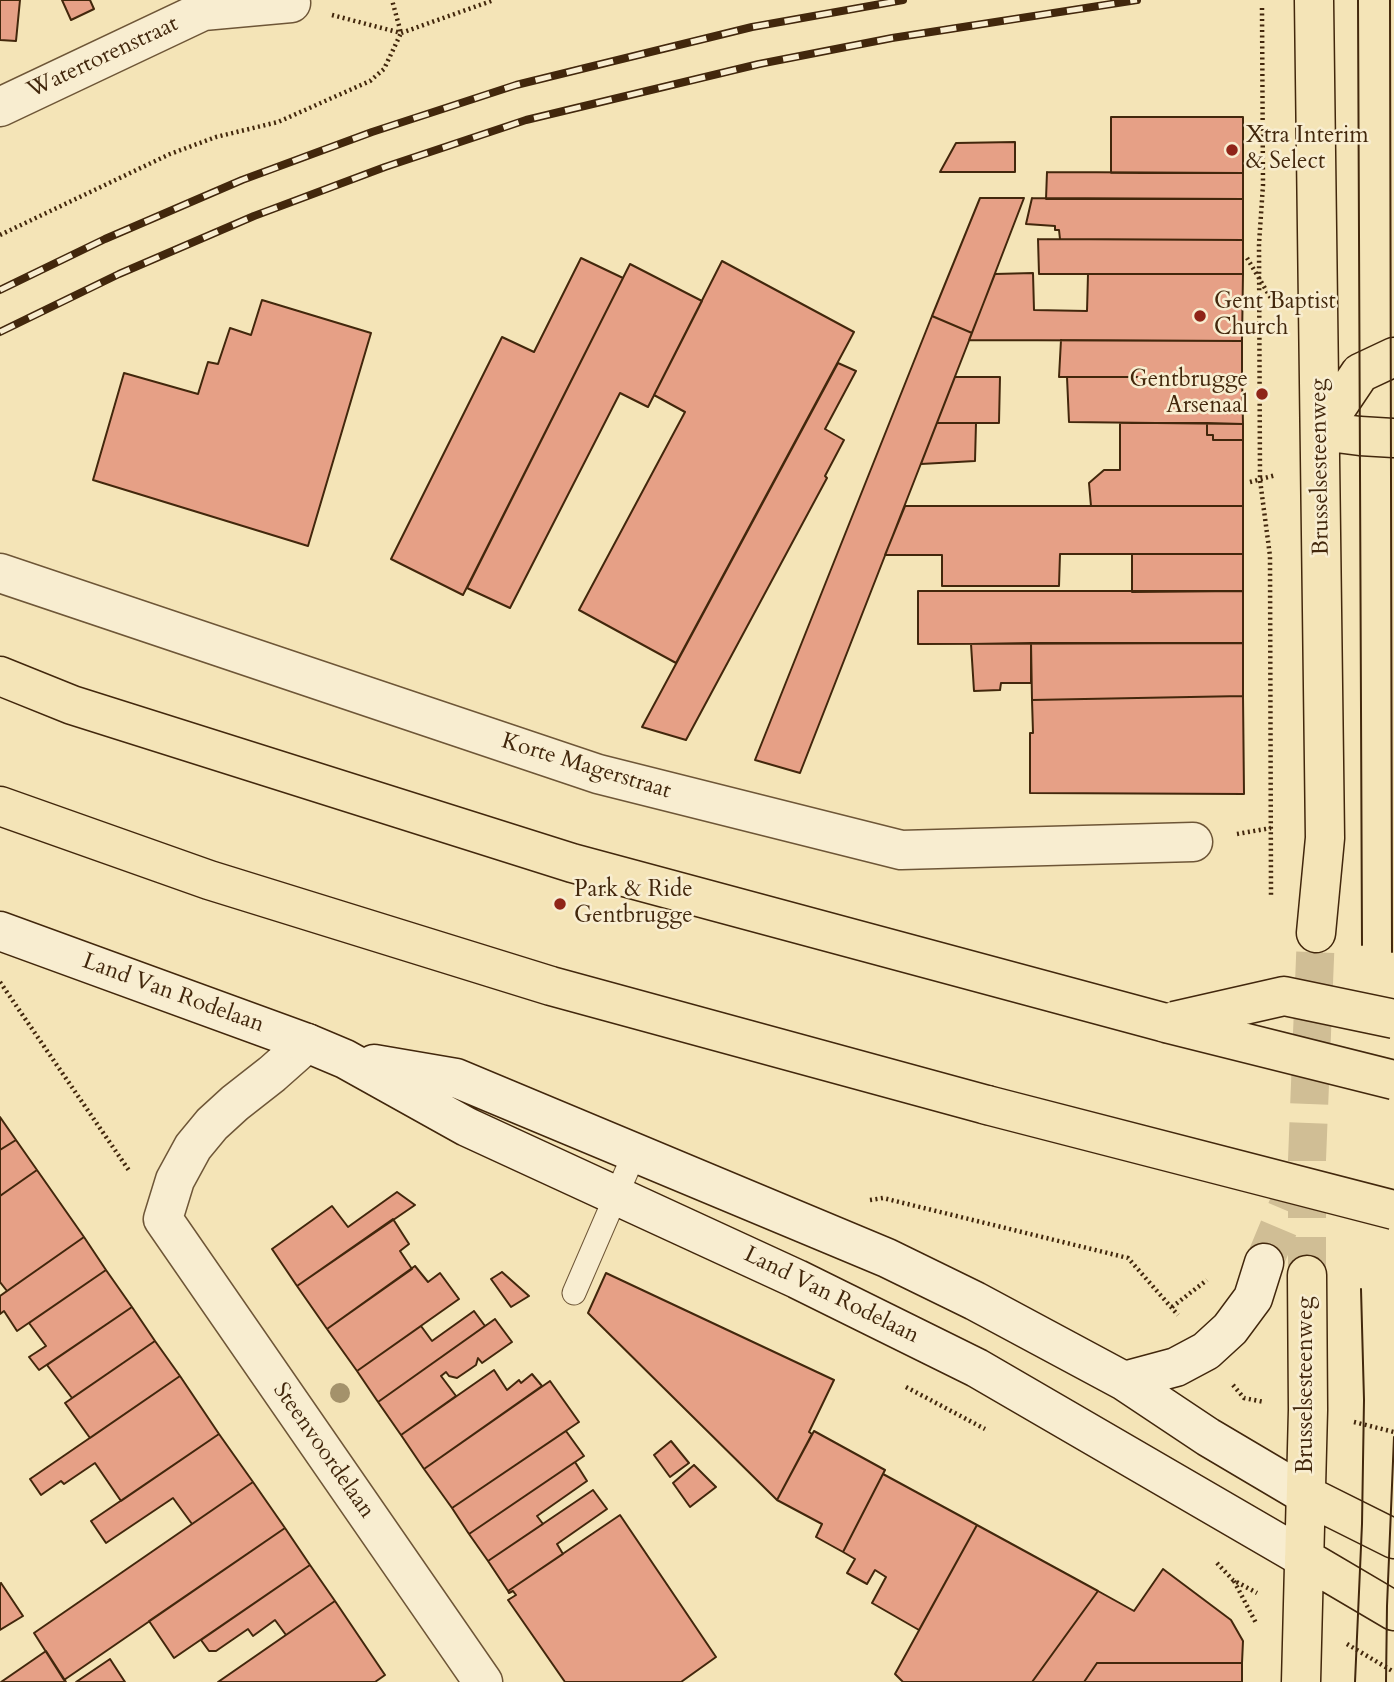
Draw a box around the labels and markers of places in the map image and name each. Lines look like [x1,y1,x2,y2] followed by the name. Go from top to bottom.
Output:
[1246,123,1369,177] place label: Xtra Interim & Select
[1224,142,1240,158] marker: Xtra Interim & Select
[1214,289,1336,343] place label: Gent Baptist Church
[1192,308,1208,324] marker: Gent Baptist Church
[1129,367,1248,421] place label: Gentbrugge Arsenaal
[1254,386,1270,402] marker: Gentbrugge Arsenaal
[574,877,693,931] place label: Park & Ride Gentbrugge
[552,896,568,912] marker: Park & Ride Gentbrugge

